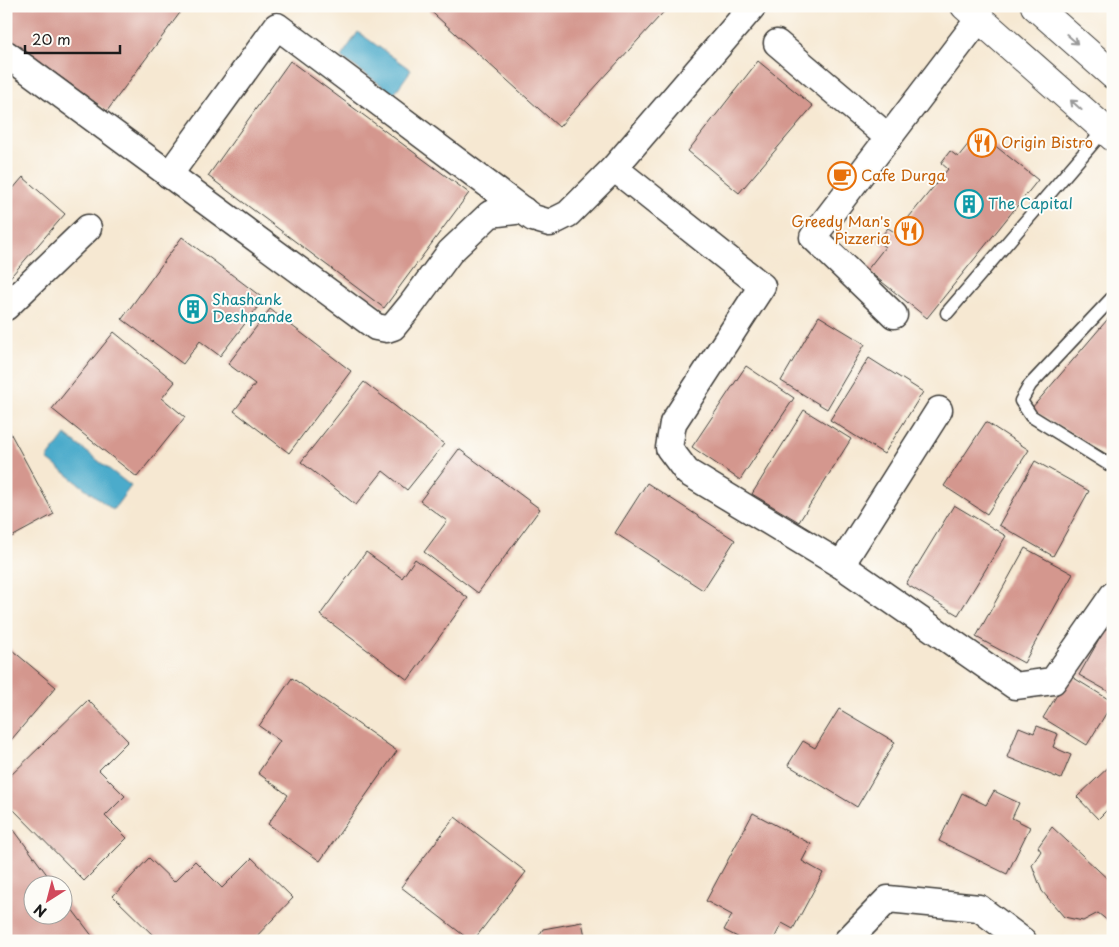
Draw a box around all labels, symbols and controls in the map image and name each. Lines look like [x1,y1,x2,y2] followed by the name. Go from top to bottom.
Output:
[25,22,120,54] scale bar
[32,27,71,50] text: 20 m
[1065,33,1078,44] one-way arrow
[1070,99,1083,111] one-way arrow
[967,128,997,158] restaurant icon: Origin Bistro
[1001,130,1093,153] place label: Origin Bistro
[827,161,857,191] cafe icon: Cafe Durga
[861,163,946,186] place label: Cafe Durga
[954,189,984,219] building icon: The Capital
[988,191,1073,214] place label: The Capital
[791,209,891,249] place label: Greedy Man's Pizzeria
[894,216,924,246] restaurant icon: Greedy Man's Pizzeria
[212,287,293,327] place label: Shashank Deshpande
[178,294,208,324] building icon: Shashank Deshpande
[22,874,72,924] north arrow
[29,899,51,923] text: N

